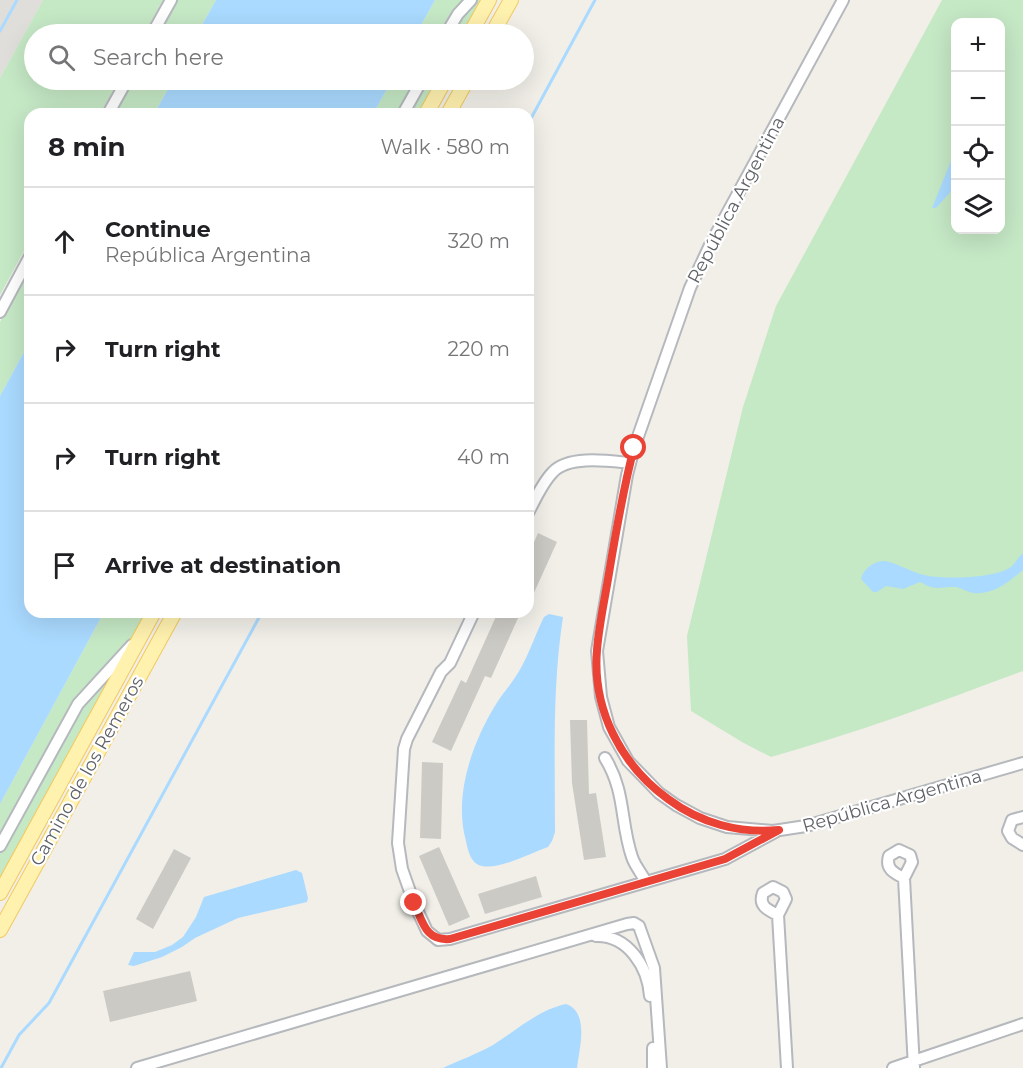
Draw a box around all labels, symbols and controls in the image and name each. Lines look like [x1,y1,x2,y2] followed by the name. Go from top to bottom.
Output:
[951,18,1005,234] map controls
[951,18,1005,72] button: +
[24,24,534,90] search box
[45,41,78,74] icon: search
[93,44,224,71] text: Search here
[951,72,1005,126] button: −
[683,113,789,287] street label: República Argentina
[951,126,1005,180] button: locate
[48,131,126,163] text: 8 min
[380,135,510,159] text: Walk · 580 m
[951,180,1005,234] button: layers
[105,216,211,243] text: Continue
[48,225,81,258] icon: ahead
[448,229,510,253] text: 320 m
[105,243,311,267] text: República Argentina
[48,333,81,366] icon: right
[105,336,220,363] text: Turn right
[448,337,510,361] text: 220 m
[620,434,646,460] route start
[48,441,81,474] icon: right
[105,444,220,471] text: Turn right
[457,445,510,469] text: 40 m
[48,549,81,582] icon: arrive
[105,552,341,579] text: Arrive at destination
[26,672,149,870] street label: Camino de los Remeros
[800,765,984,837] street label: República Argentina
[400,889,426,915] route end

